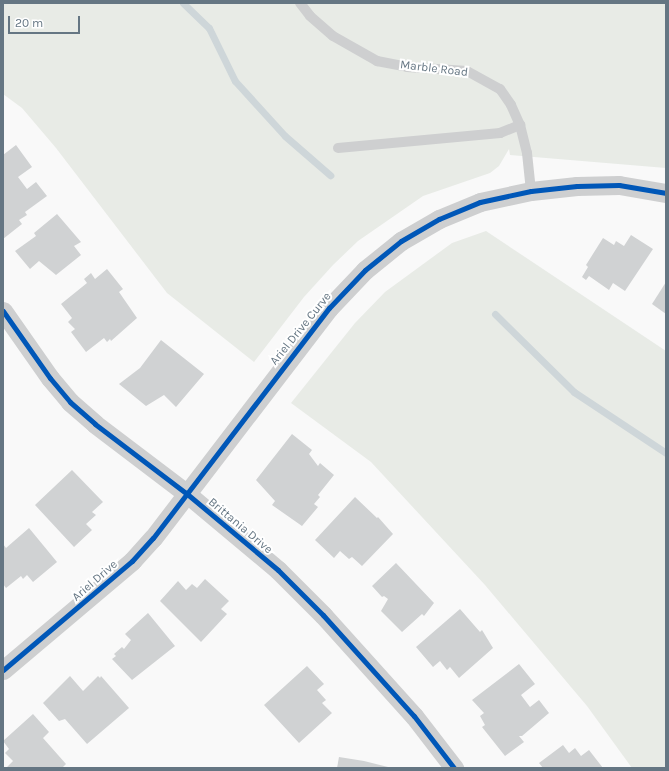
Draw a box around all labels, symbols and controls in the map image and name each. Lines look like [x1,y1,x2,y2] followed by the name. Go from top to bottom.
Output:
[10,8,82,34] scale bar
[15,16,43,30] text: 20 m
[399,58,469,80] street label: Marble Road
[267,290,335,368] street label: Ariel Drive Curve
[205,495,275,557] street label: Brittania Drive
[69,557,121,605] street label: Ariel Drive

